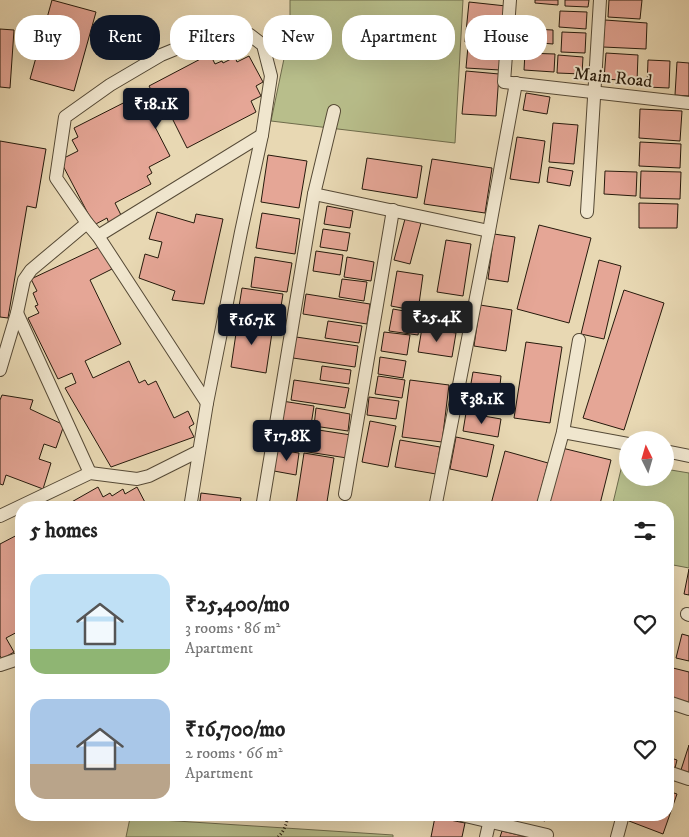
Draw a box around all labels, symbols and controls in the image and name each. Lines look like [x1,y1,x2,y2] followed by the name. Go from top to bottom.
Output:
[15,15,80,60] chip: Buy
[90,15,160,60] chip: Rent
[170,15,253,60] chip: Filters
[263,15,332,60] chip: New
[342,15,455,60] chip: Apartment
[465,15,547,60] chip: House
[572,63,653,93] street label: Main Road
[115,88,197,130] pin: ₹18.1K
[134,94,178,114] text: ₹18.1K
[396,300,478,343] pin: ₹25.4K
[211,304,293,346] pin: ₹16.7K
[413,307,461,327] text: ₹25.4K
[229,310,275,330] text: ₹16.7K
[441,382,523,425] pin: ₹38.1K
[460,389,504,409] text: ₹38.1K
[246,420,328,462] pin: ₹17.8K
[264,426,310,446] text: ₹17.8K
[619,431,674,486] north arrow
[619,431,674,486] map controls
[631,517,659,545] icon: filters
[30,518,98,544] text: 5 homes
[185,592,289,618] text: ₹25,400/mo
[70,594,130,654] icon: home
[631,610,659,638] icon: heart
[185,618,280,638] text: 3 rooms · 86 m²
[185,638,253,658] text: Apartment
[185,717,285,743] text: ₹16,700/mo
[70,719,130,779] icon: home
[631,735,659,763] icon: heart
[185,743,283,763] text: 2 rooms · 66 m²
[185,763,253,783] text: Apartment

